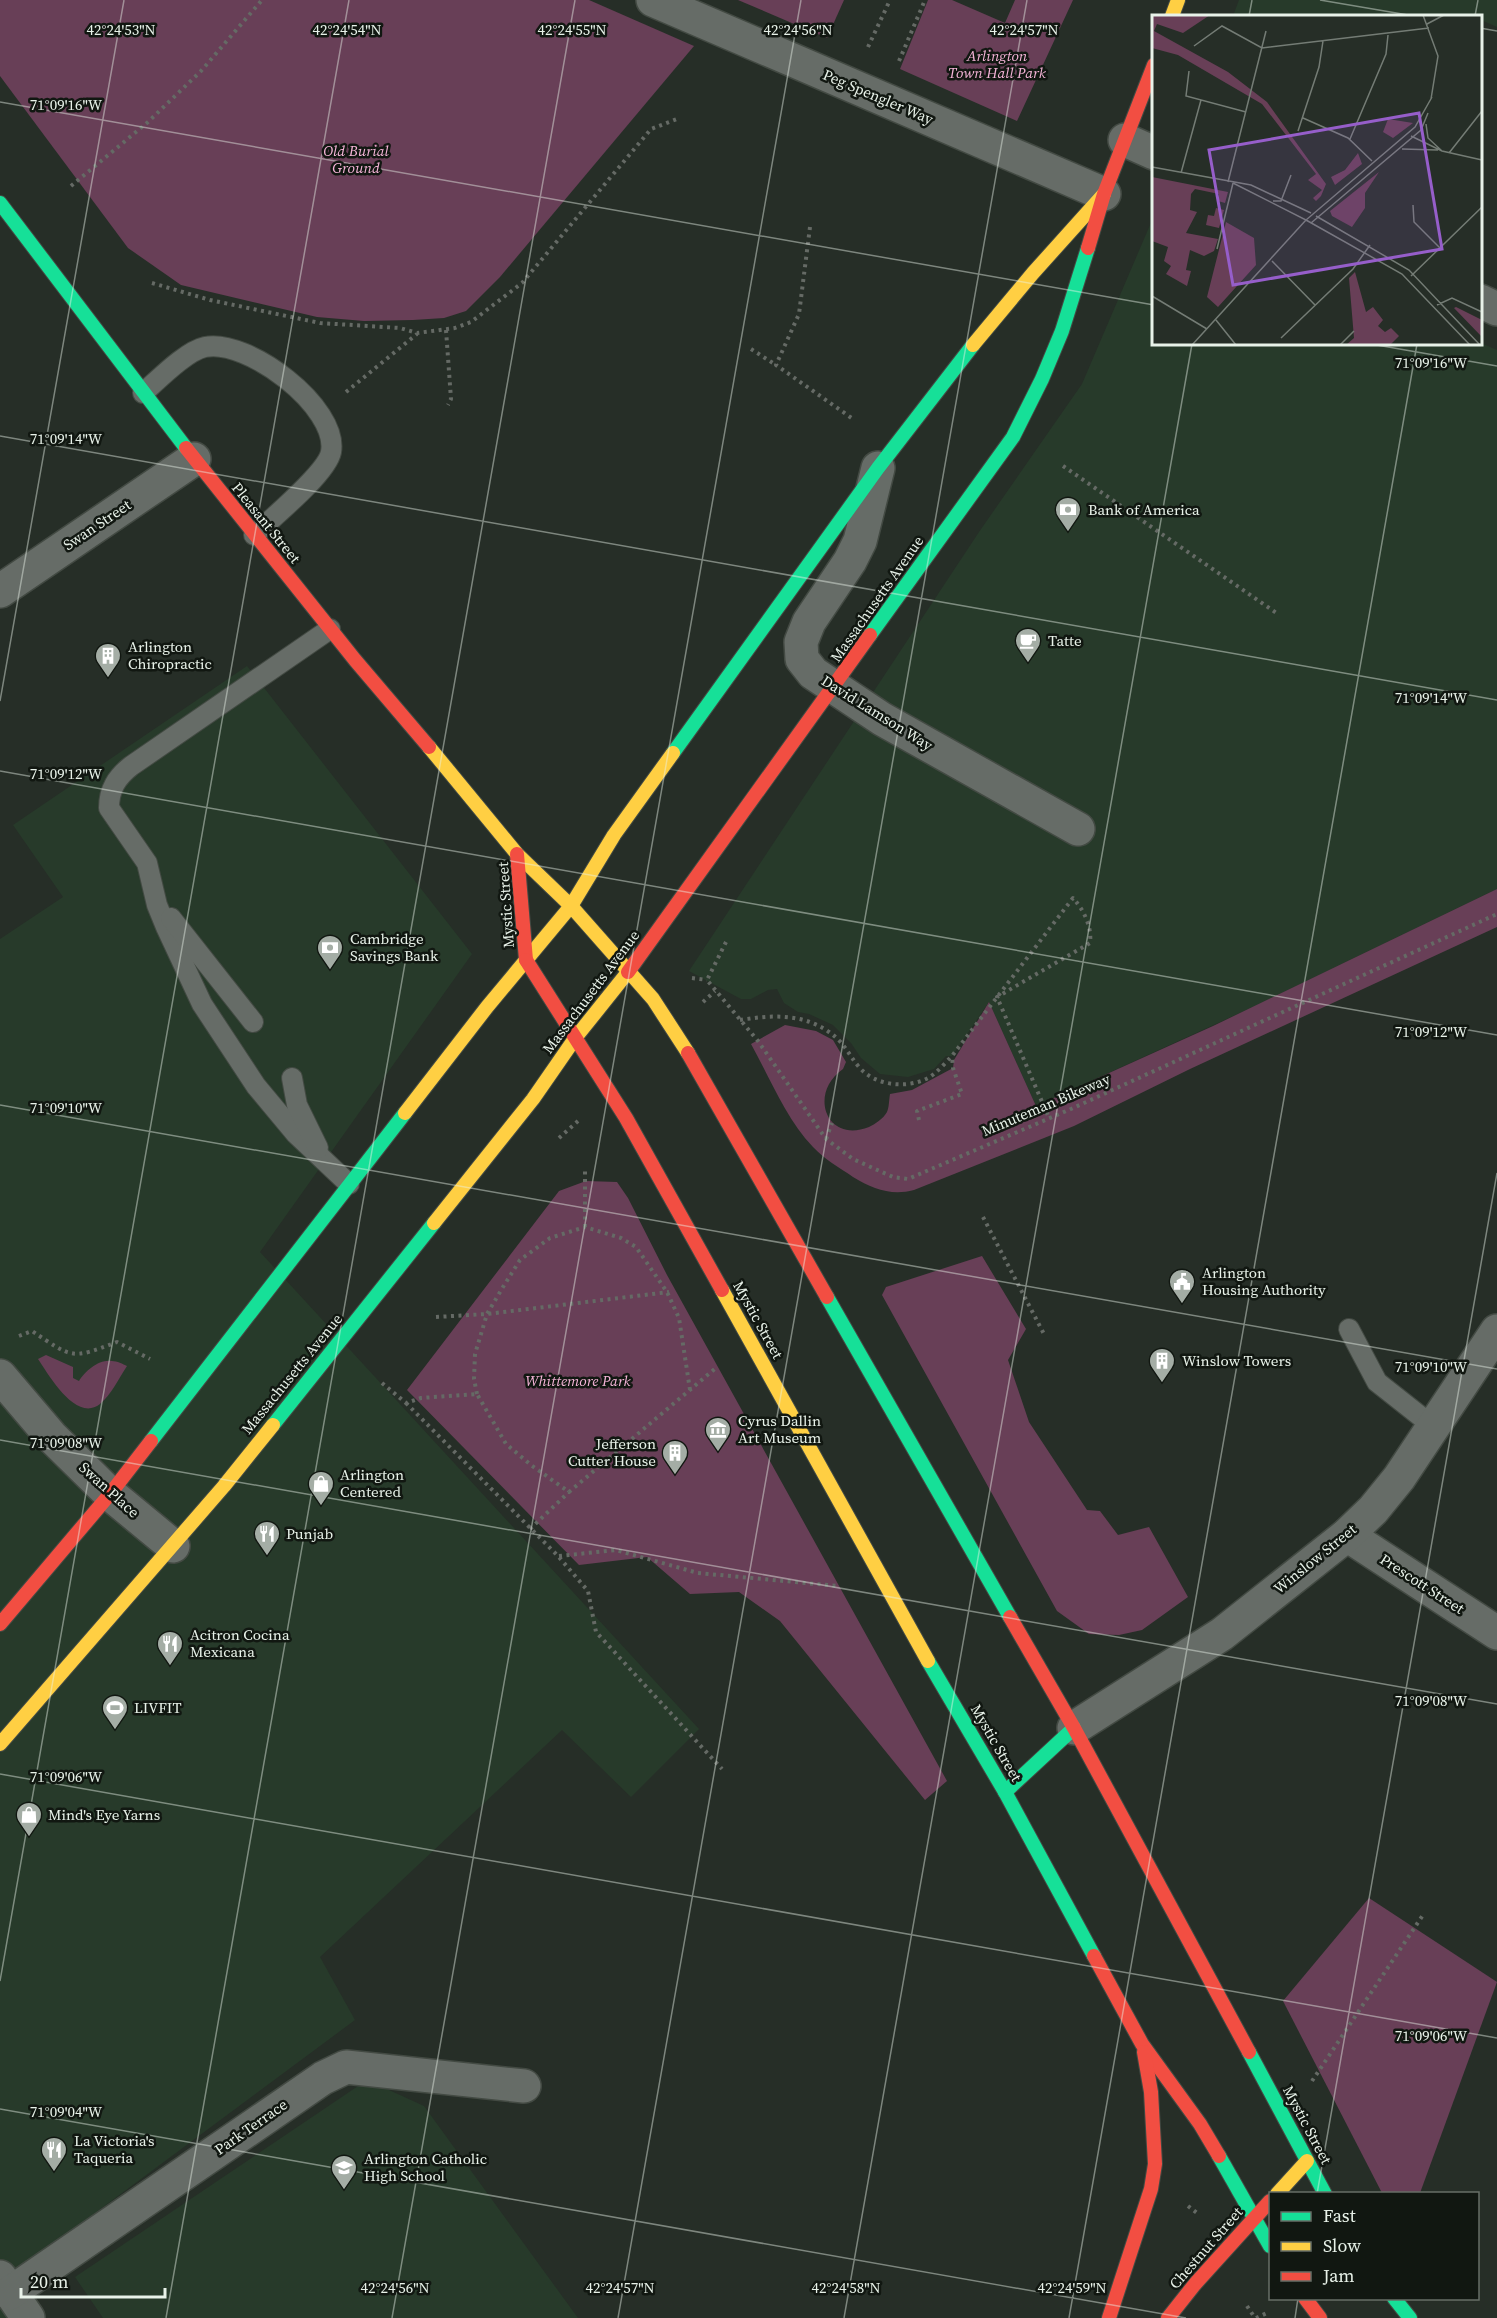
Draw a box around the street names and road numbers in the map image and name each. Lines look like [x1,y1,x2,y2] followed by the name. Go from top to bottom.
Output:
[820,64,937,129] street label: Peg Spengler Way
[227,478,306,568] street label: Pleasant Street
[59,494,135,555] street label: Swan Street
[825,531,928,666] street label: Massachusetts Avenue
[818,670,937,755] street label: David Lamson Way
[492,861,519,949] street label: Mystic Street
[537,925,644,1058] street label: Massachusetts Avenue
[978,1068,1114,1141] street label: Minuteman Bikeway
[728,1277,789,1363] street label: Mystic Street
[236,1309,347,1438] street label: Massachusetts Avenue
[75,1457,144,1523] street label: Swan Place
[1269,1519,1360,1598] street label: Winslow Street
[1376,1548,1469,1619] street label: Prescott Street
[966,1700,1027,1785] street label: Mystic Street
[1278,2082,1337,2168] street label: Mystic Street
[210,2093,292,2160] street label: Park Terrace
[1164,2202,1247,2293] street label: Chestnut Street

